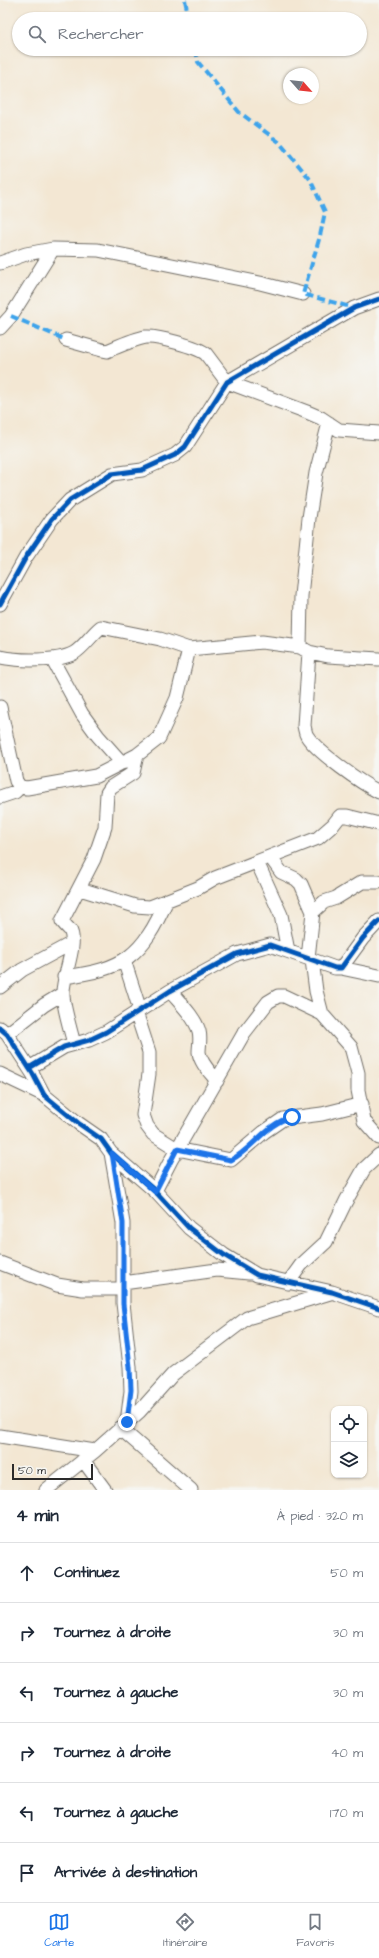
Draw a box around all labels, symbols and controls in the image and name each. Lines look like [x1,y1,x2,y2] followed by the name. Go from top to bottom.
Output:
[12,12,367,56] search box
[26,23,48,45] icon: search
[58,24,143,45] text: Rechercher
[283,68,319,104] north arrow
[283,1108,301,1126] route start
[331,1406,367,1478] map controls
[331,1406,367,1442] button: locate
[118,1413,136,1431] route end
[331,1442,367,1478] button: layers
[12,1462,93,1481] scale bar
[18,1463,46,1478] text: 50 m
[16,1504,59,1528] text: 4 min
[277,1507,363,1525] text: À pied · 320 m
[16,1562,38,1584] icon: ahead
[54,1562,120,1583] text: Continuez
[330,1564,363,1582] text: 50 m
[16,1622,38,1644] icon: right
[54,1622,171,1643] text: Tournez à droite
[333,1624,363,1642] text: 30 m
[16,1682,38,1704] icon: left
[54,1682,178,1703] text: Tournez à gauche
[333,1684,363,1702] text: 30 m
[16,1742,38,1764] icon: right
[54,1742,171,1763] text: Tournez à droite
[331,1744,363,1762] text: 40 m
[16,1802,38,1824] icon: left
[54,1802,178,1823] text: Tournez à gauche
[330,1804,363,1822] text: 170 m
[16,1862,38,1884] icon: arrive
[54,1862,197,1883] text: Arrivée à destination
[44,1911,74,1950] tab: Carte
[163,1911,208,1950] tab: Itinéraire
[296,1911,335,1950] tab: Favoris

